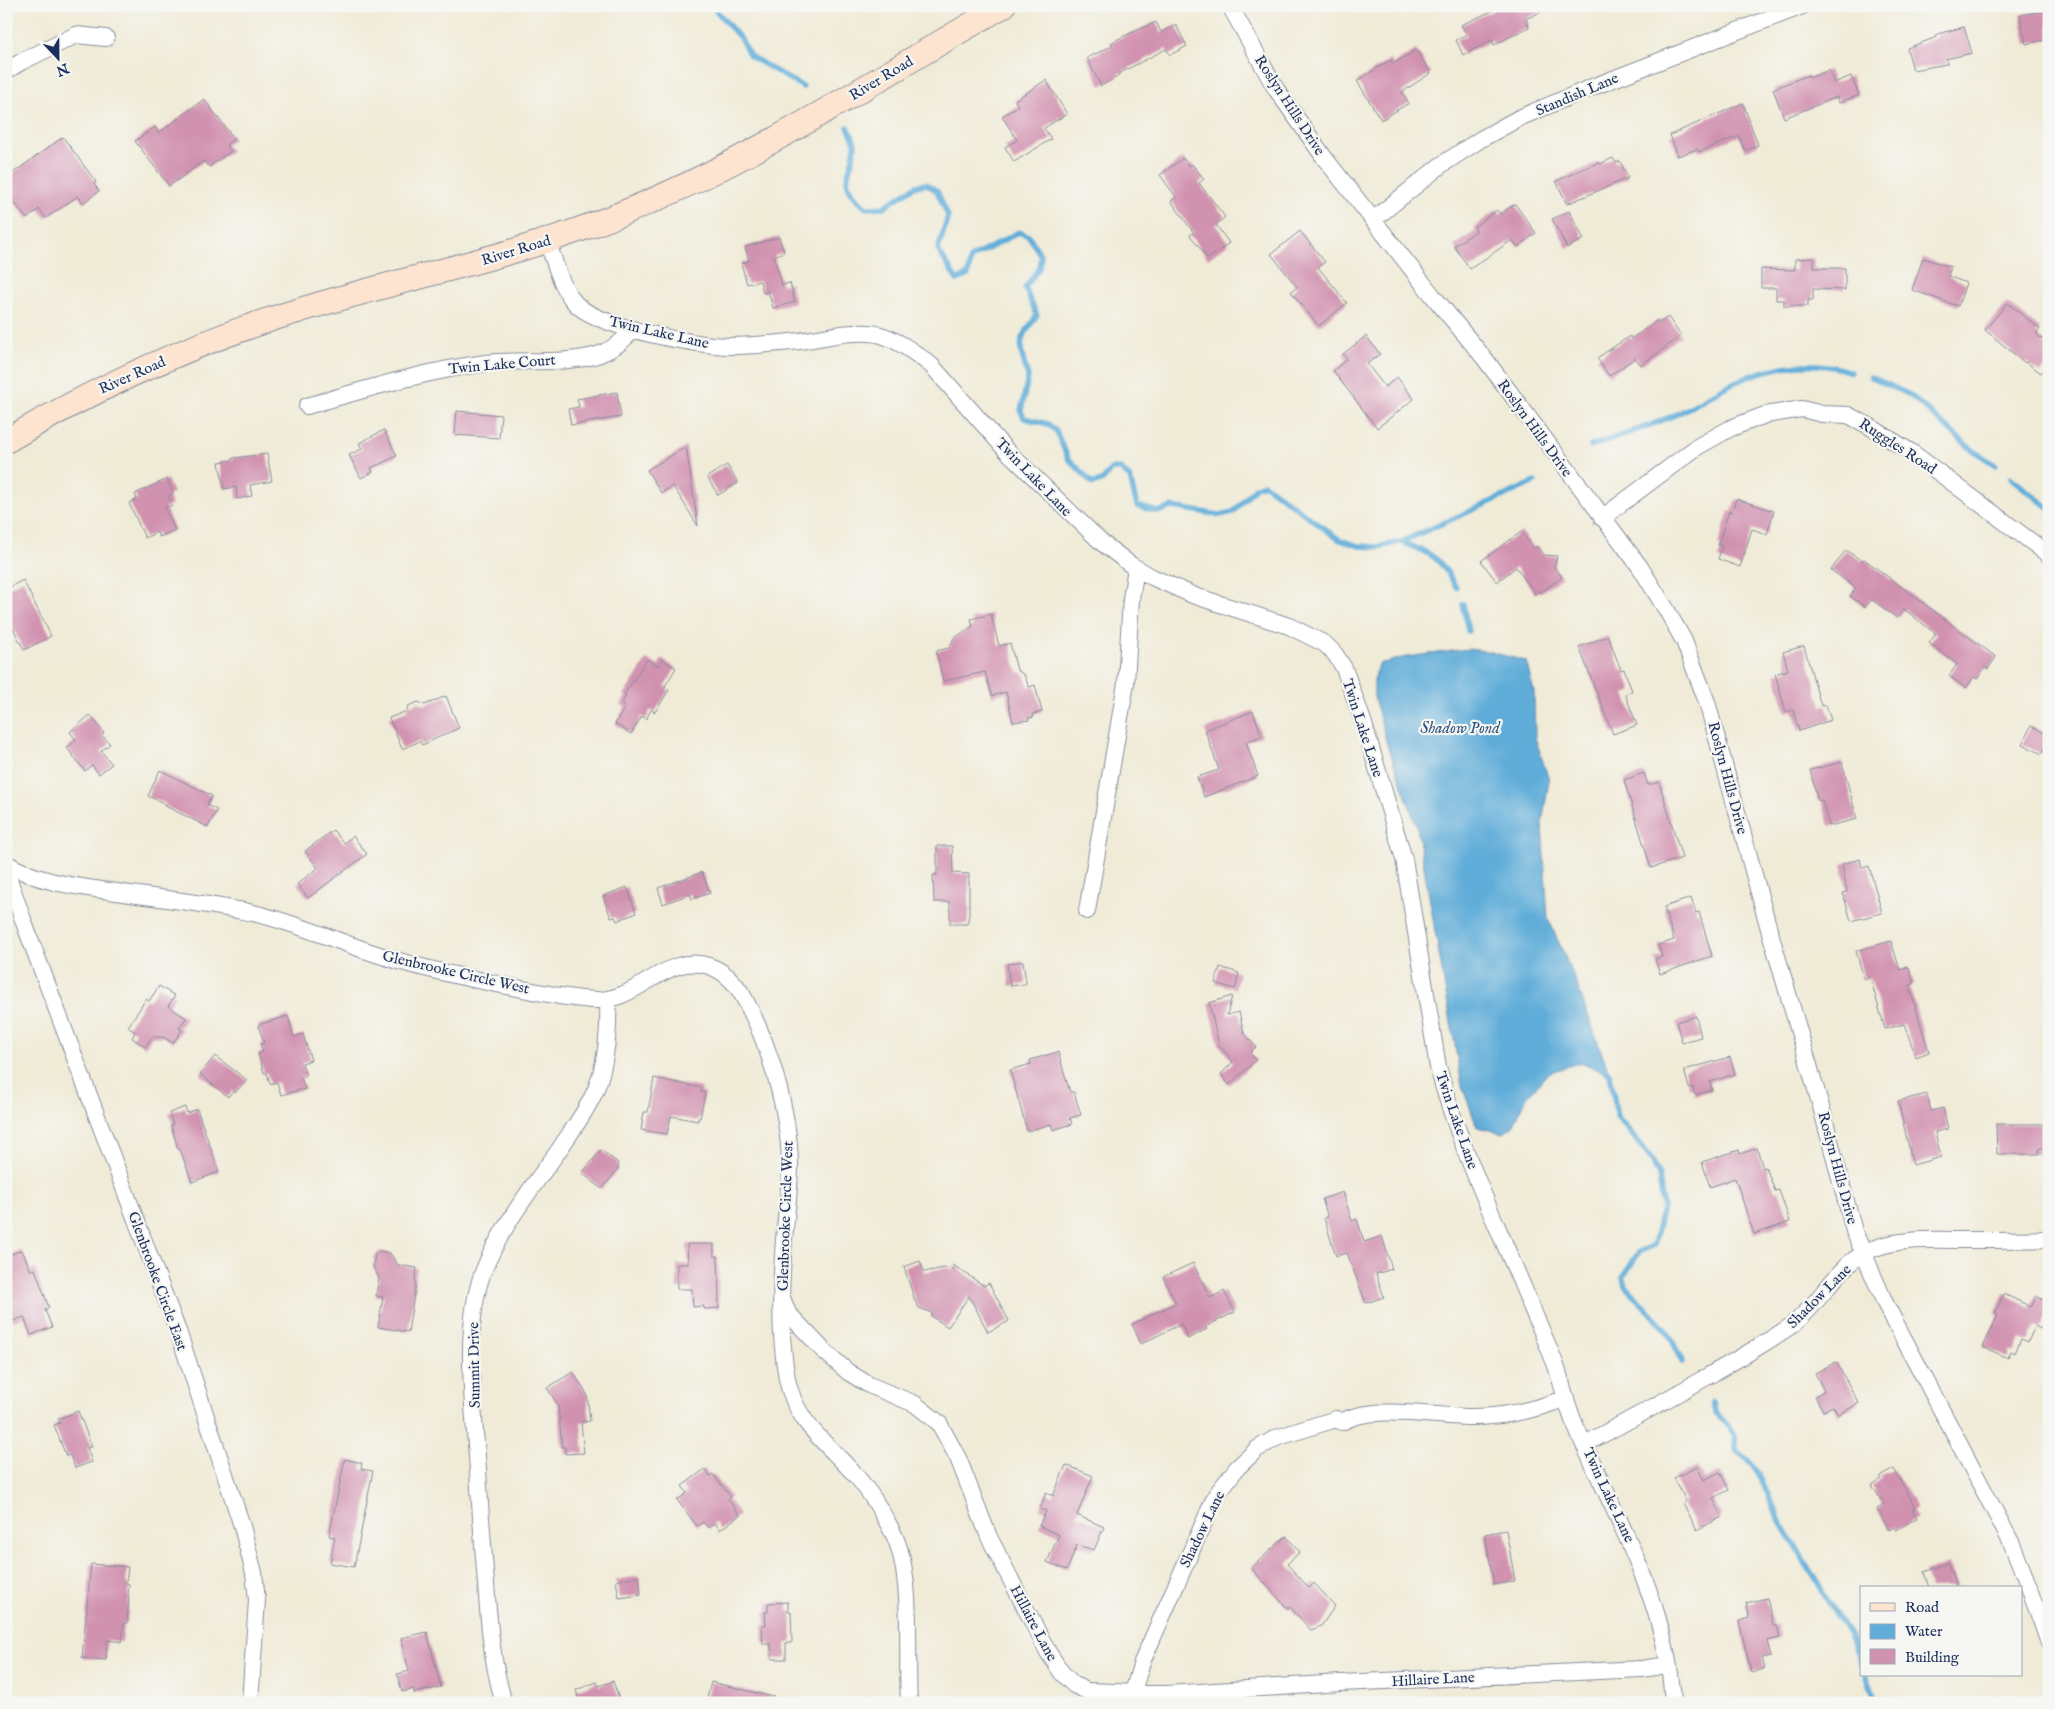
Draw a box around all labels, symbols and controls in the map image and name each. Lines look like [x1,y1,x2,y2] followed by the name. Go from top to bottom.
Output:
[32,32,82,82] north arrow
[846,51,918,105] street label: River Road
[1250,52,1329,159] street label: Roslyn Hills Drive
[54,58,72,80] text: N
[1533,69,1621,120] street label: Standish Lane
[479,231,554,270] street label: River Road
[607,312,711,353] street label: Twin Lake Lane
[448,350,556,379] street label: Twin Lake Court
[96,352,170,399] street label: River Road
[1493,376,1576,481] street label: Roslyn Hills Drive
[1855,414,1941,479] street label: Ruggles Road
[991,434,1076,521] street label: Twin Lake Lane
[1338,677,1387,780] street label: Twin Lake Lane
[1420,719,1501,739] water label: Shadow Pond
[1703,720,1752,837] street label: Roslyn Hills Drive
[381,946,531,999] street label: Glenbrooke Circle West
[1431,1069,1482,1172] street label: Twin Lake Lane
[1813,1110,1862,1227] street label: Roslyn Hills Drive
[773,1141,798,1291] street label: Glenbrooke Circle West
[124,1209,192,1353] street label: Glenbrooke Circle East
[1783,1260,1856,1332] street label: Shadow Lane
[464,1322,485,1408] street label: Summit Drive
[1578,1445,1639,1546] street label: Twin Lake Lane
[1176,1488,1229,1571] street label: Shadow Lane
[1006,1582,1062,1665] street label: Hillaire Lane
[1860,1586,2022,1676] legend
[1905,1598,1940,1617] text: Road
[1905,1622,1943,1641] text: Water
[1905,1648,1960,1667] text: Building
[1391,1668,1475,1691] street label: Hillaire Lane

